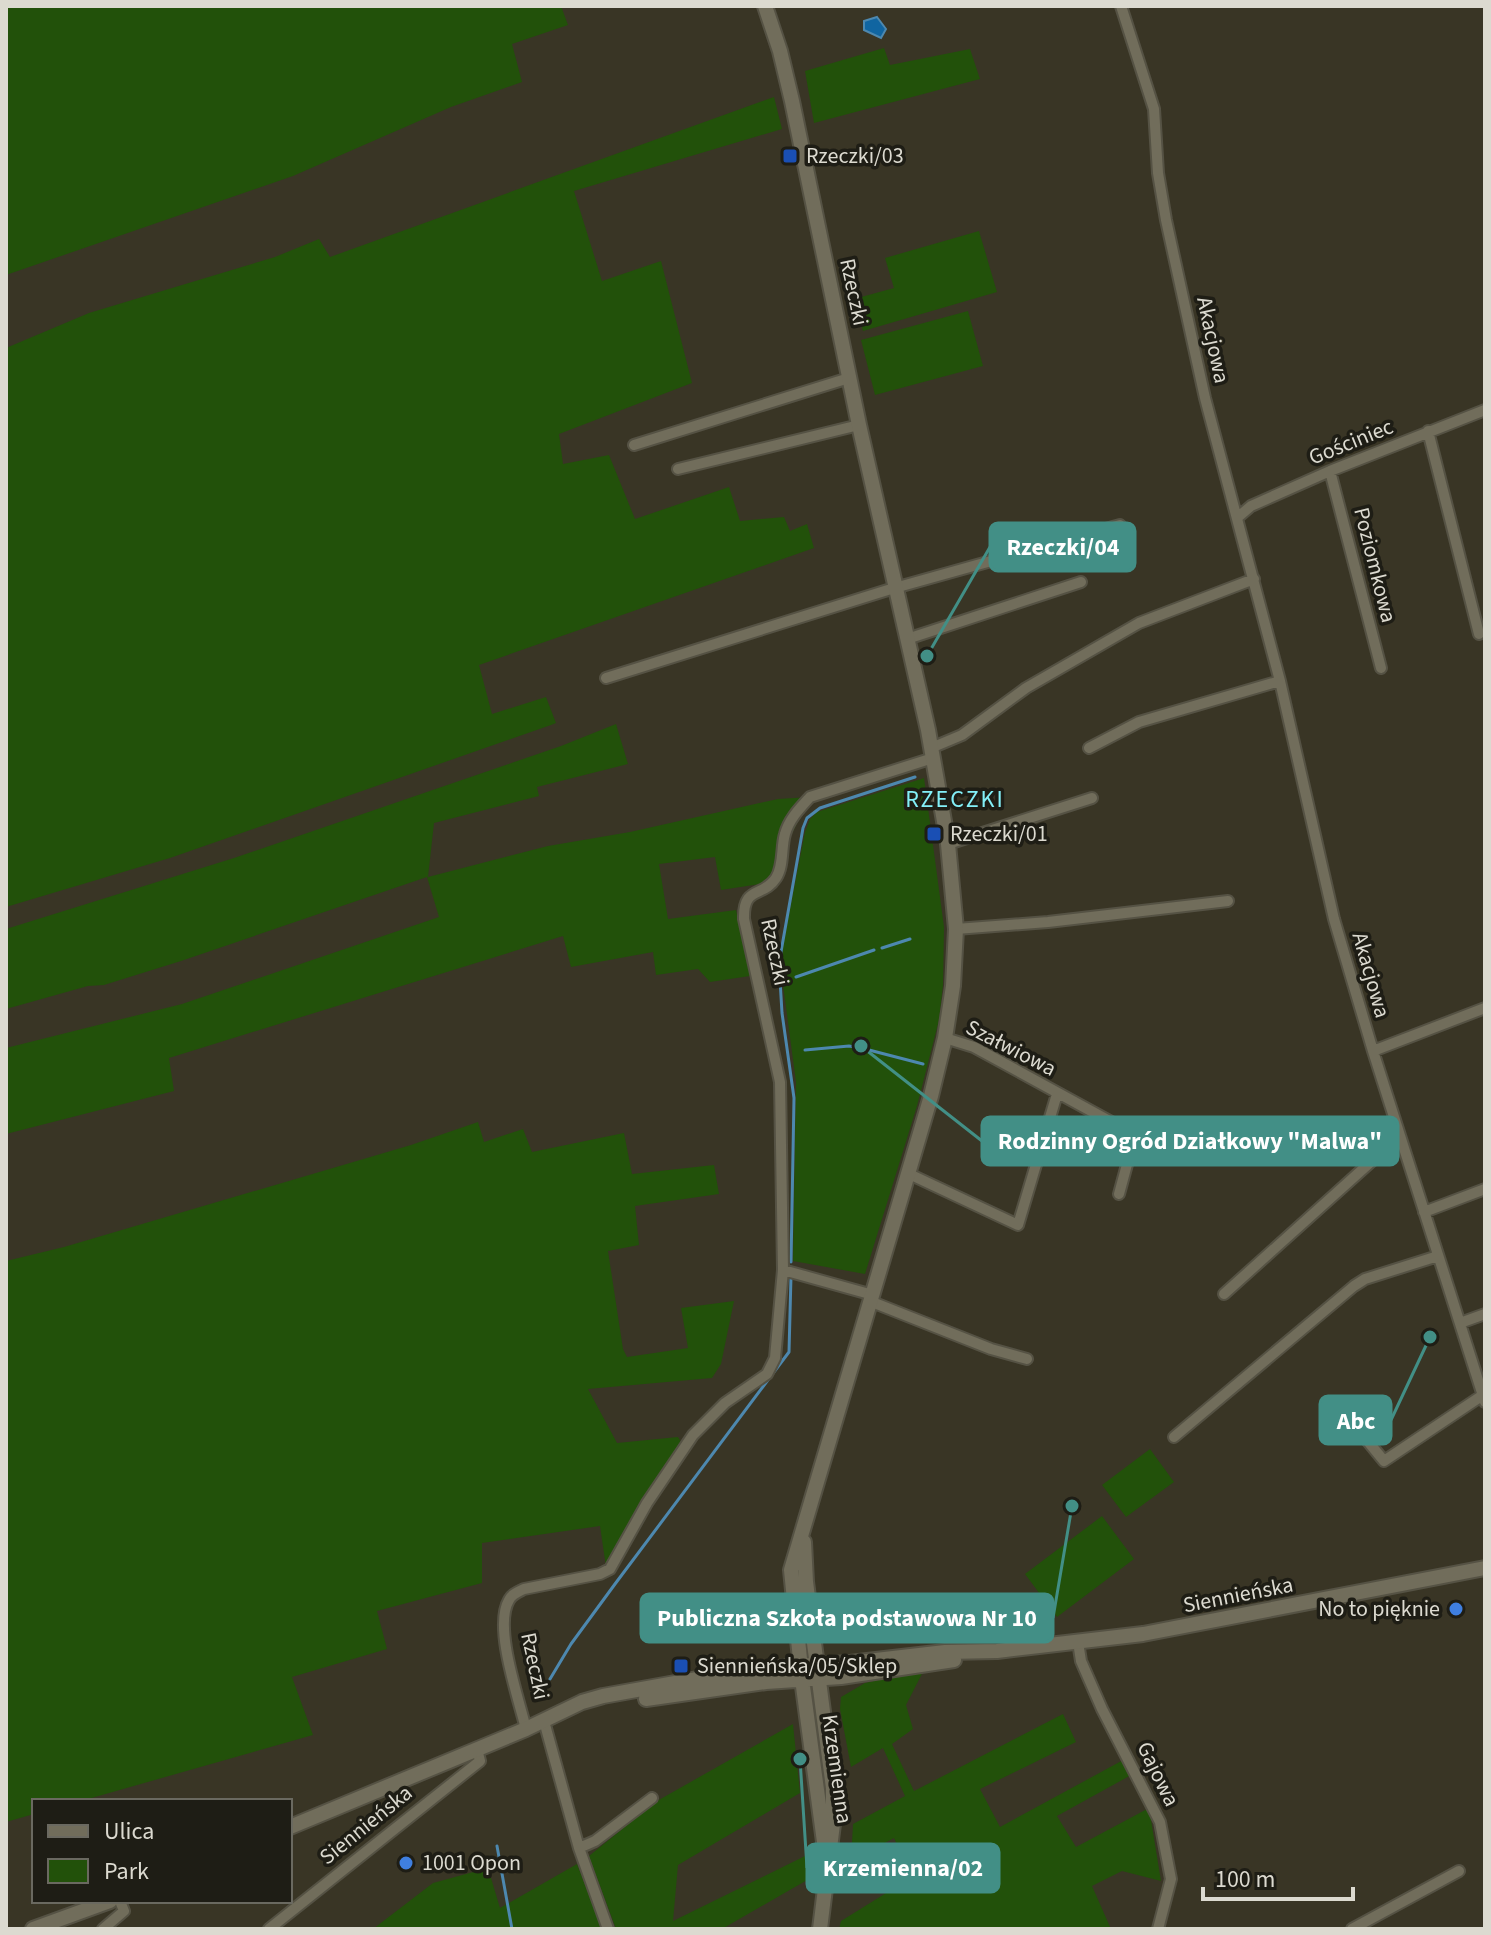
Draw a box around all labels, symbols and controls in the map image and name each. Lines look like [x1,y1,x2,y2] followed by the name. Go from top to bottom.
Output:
[806,140,904,172] place label: Rzeczki/03
[781,147,799,165] marker: Rzeczki/03
[831,255,877,329] street label: Rzeczki
[1188,294,1238,386] street label: Akacjowa
[1304,411,1398,473] street label: Gościniec
[1345,504,1405,626] street label: Poziomkowa
[990,523,1135,571] callout: Rzeczki/04
[1006,530,1120,565] text: Rzeczki/04
[905,782,1005,817] district label: RZECZKI
[950,818,1048,850] place label: Rzeczki/01
[925,825,943,843] marker: Rzeczki/01
[752,915,798,989] street label: Rzeczki
[1344,928,1398,1022] street label: Akacjowa
[960,1011,1062,1085] street label: Szałwiowa
[982,1117,1398,1165] callout: Rodzinny Ogród Działkowy "Malwa"
[998,1124,1382,1159] text: Rodzinny Ogród Działkowy "Malwa"
[1320,1396,1391,1444] callout: Abc
[1336,1404,1375,1439] text: Abc
[1180,1569,1296,1621] street label: Siennieńska
[1318,1593,1440,1625] place label: No to pięknie
[641,1594,1053,1642] callout: Publiczna Szkoła podstawowa Nr 10
[1447,1600,1465,1618] marker: No to pięknie
[657,1601,1037,1636] text: Publiczna Szkoła podstawowa Nr 10
[512,1629,558,1703] street label: Rzeczki
[697,1650,897,1682] place label: Siennieńska/05/Sklep
[672,1657,690,1675] marker: Siennieńska/05/Sklep
[813,1712,861,1826] street label: Krzemienna
[1129,1736,1187,1812] street label: Gajowa
[313,1777,419,1873] street label: Siennieńska
[32,1799,292,1903] legend
[104,1814,154,1849] text: Ulica
[807,1844,999,1892] callout: Krzemienna/02
[422,1847,521,1879] place label: 1001 Opon
[823,1851,983,1886] text: Krzemienna/02
[1203,1851,1353,1901] scale bar
[104,1854,149,1889] text: Park
[397,1854,415,1872] marker: 1001 Opon
[1215,1862,1275,1897] text: 100 m

